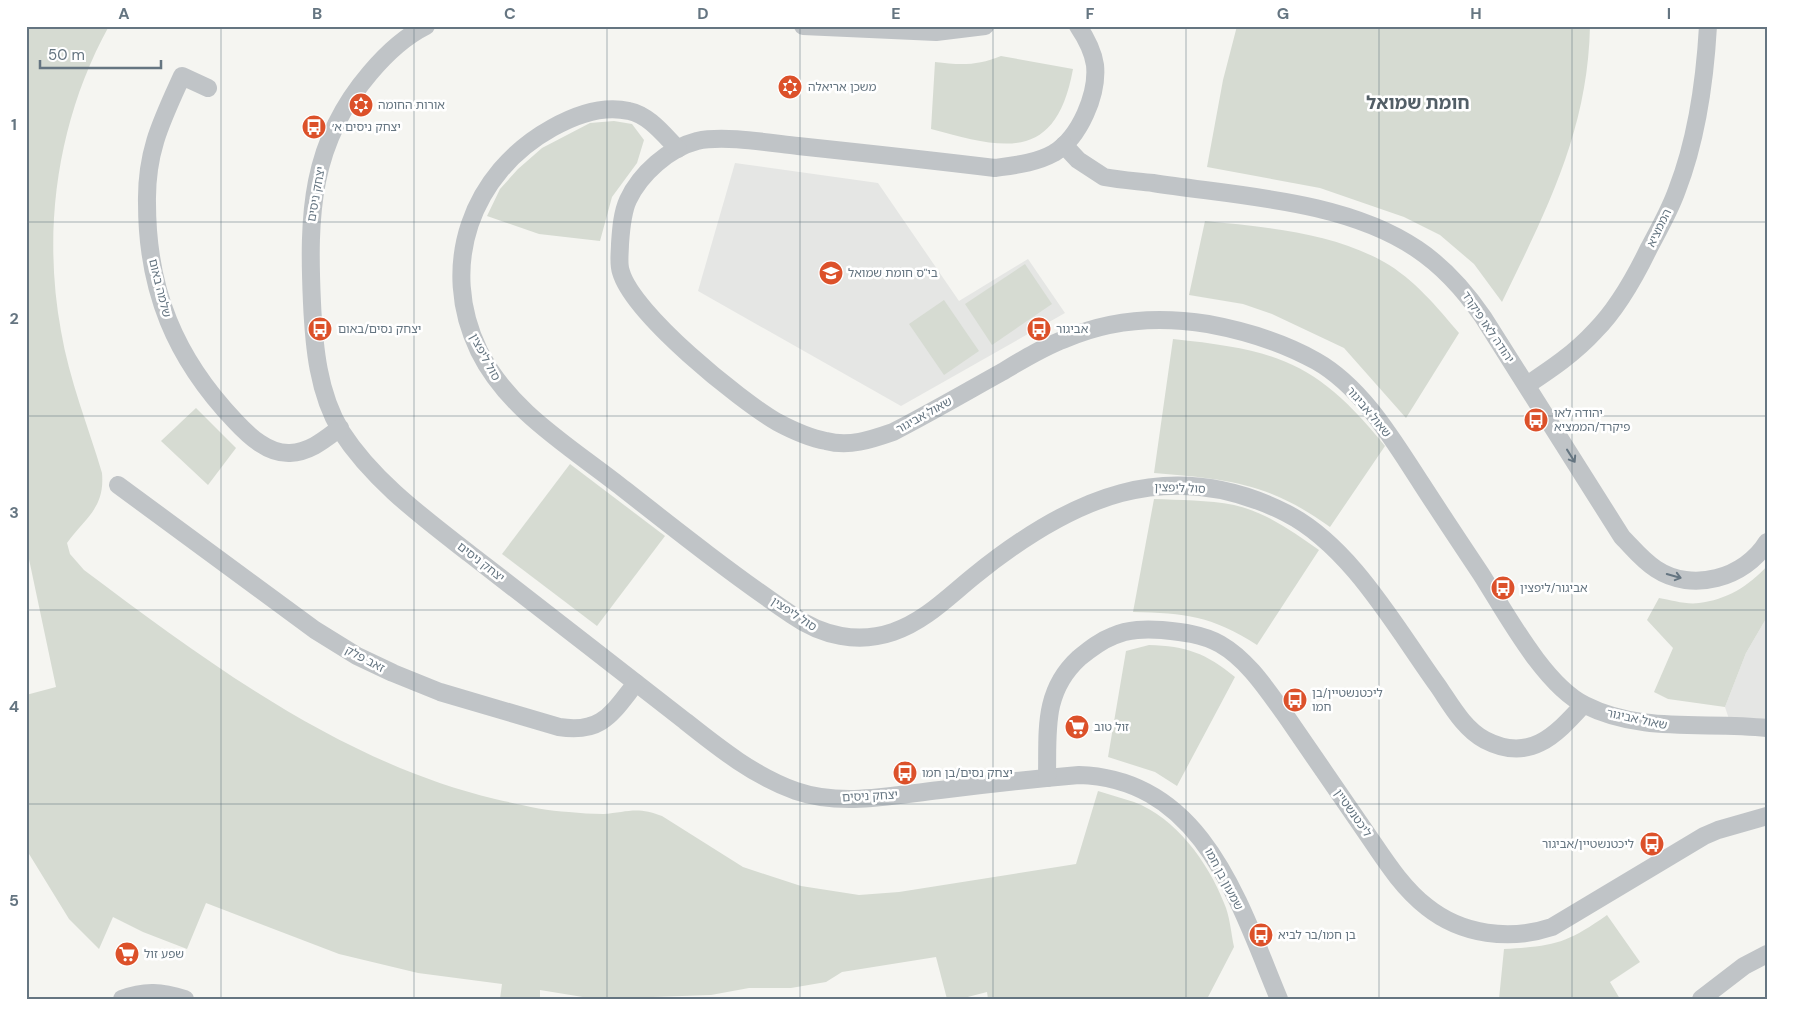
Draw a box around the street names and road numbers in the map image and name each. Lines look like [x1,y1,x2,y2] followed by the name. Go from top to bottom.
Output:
[303,165,329,223] street label: יצחק ניסים
[1643,206,1675,250] street label: הממציא
[145,257,175,319] street label: שלמה באום
[1458,288,1518,366] street label: יהודה לאו פיקרד
[466,331,504,384] street label: סול ליפצין
[1343,383,1395,441] street label: שאול אביגור
[893,393,955,437] street label: שאול אביגור
[1154,479,1206,497] street label: סול ליפצין
[454,539,508,585] street label: יצחק ניסים
[768,593,820,635] street label: סול ליפצין
[342,642,388,676] street label: זאב פלק
[1605,705,1669,733] street label: שאול אביגור
[1331,786,1375,840] street label: ליכטנשטיין
[842,787,898,805] street label: יצחק ניסים
[1201,845,1247,913] street label: שמעון בן חמו

